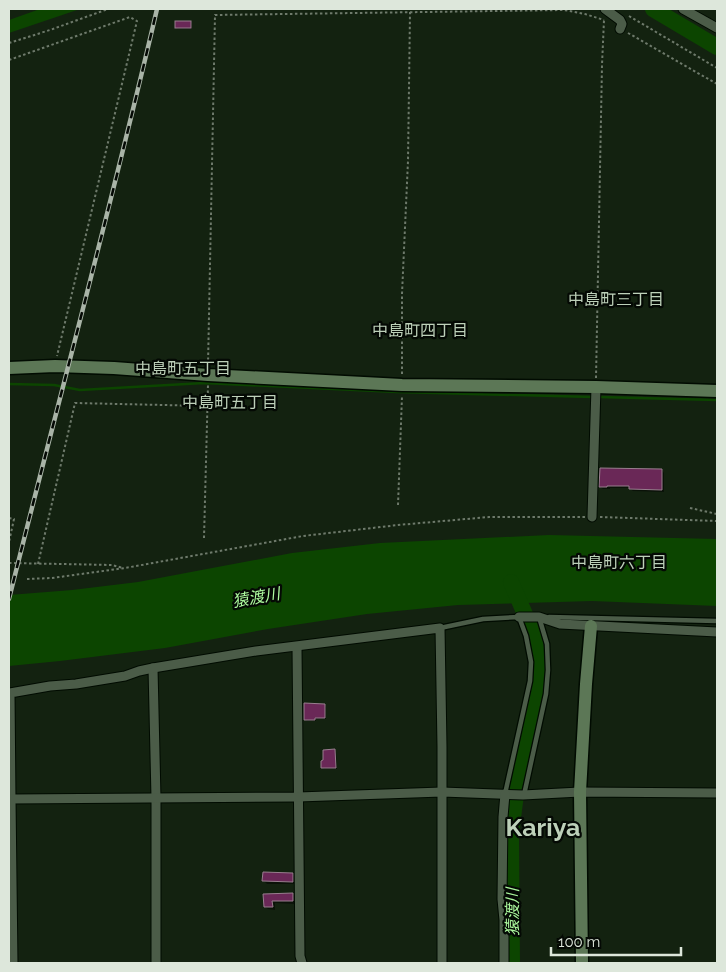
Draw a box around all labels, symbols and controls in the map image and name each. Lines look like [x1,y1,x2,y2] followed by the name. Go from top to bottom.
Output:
[568,290,664,309] district label: 中島町三丁目
[372,321,468,340] district label: 中島町四丁目
[135,359,231,378] district label: 中島町五丁目
[182,393,278,412] district label: 中島町五丁目
[571,553,667,572] district label: 中島町六丁目
[231,584,283,611] water label: 猿渡川
[506,812,580,842] district label: Kariya
[503,886,522,936] water label: 猿渡川
[551,924,681,956] scale bar
[558,933,600,951] text: 100 m

